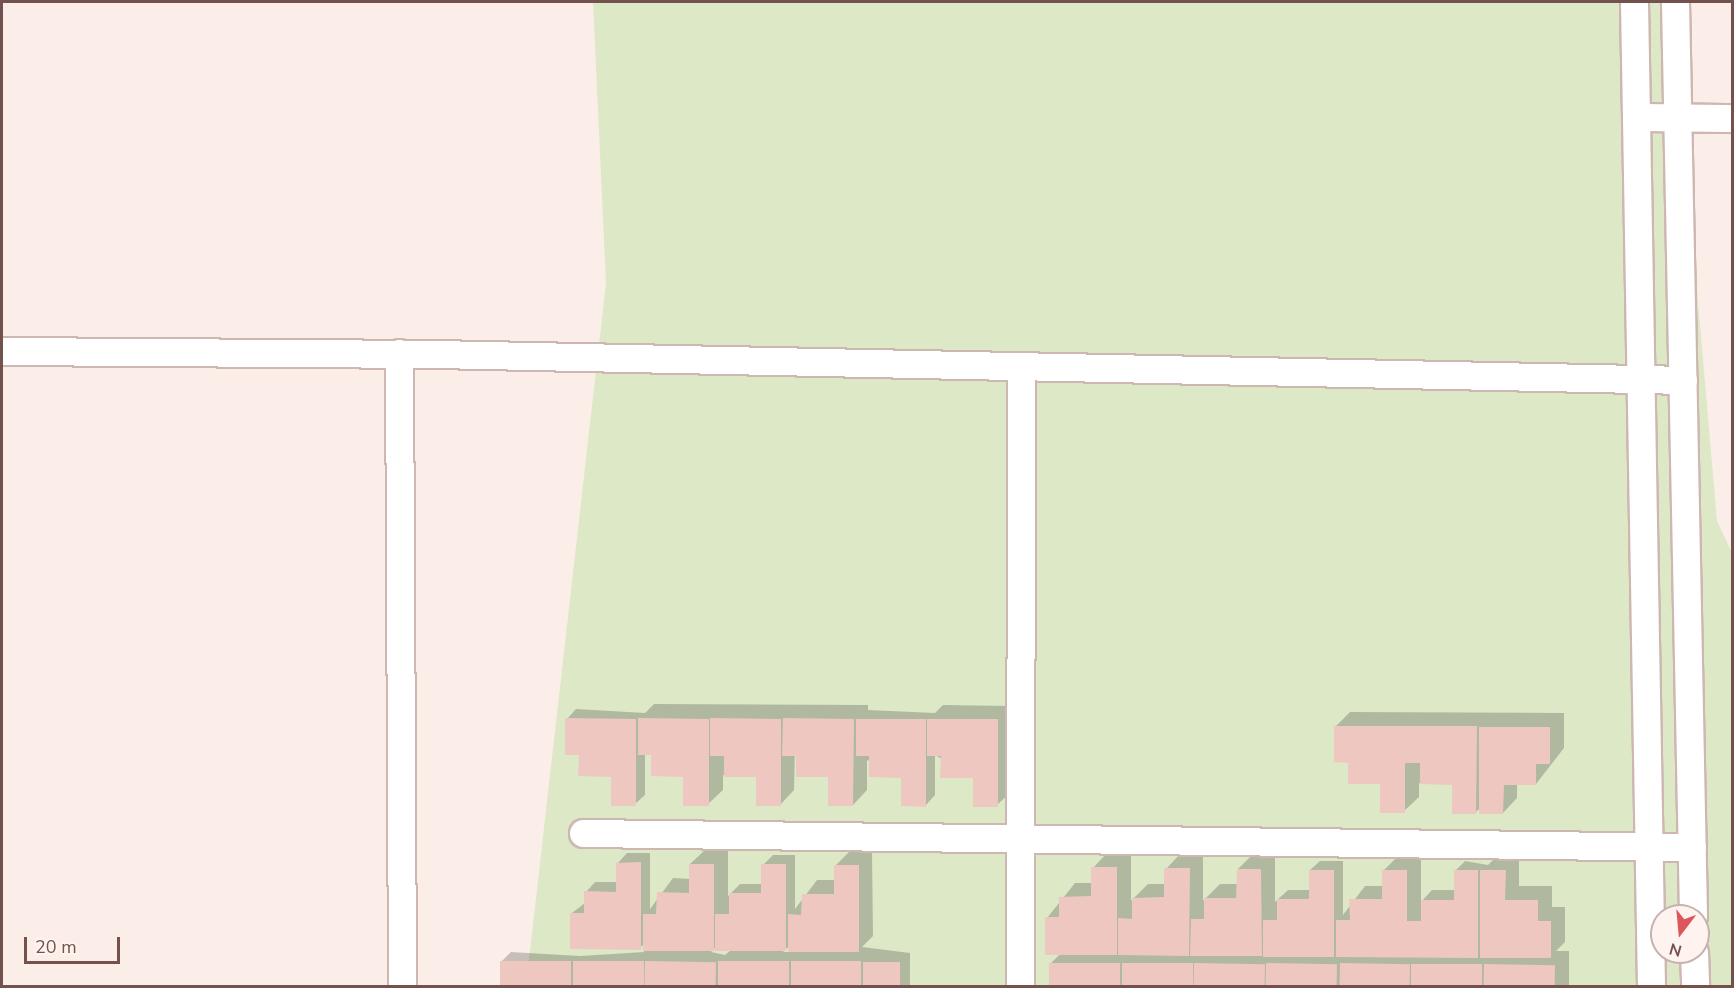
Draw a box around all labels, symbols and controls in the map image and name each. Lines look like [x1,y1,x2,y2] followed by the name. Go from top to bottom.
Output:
[1650,904,1710,964] north arrow
[27,925,123,963] scale bar
[35,935,77,959] text: 20 m
[1667,937,1684,962] text: N

